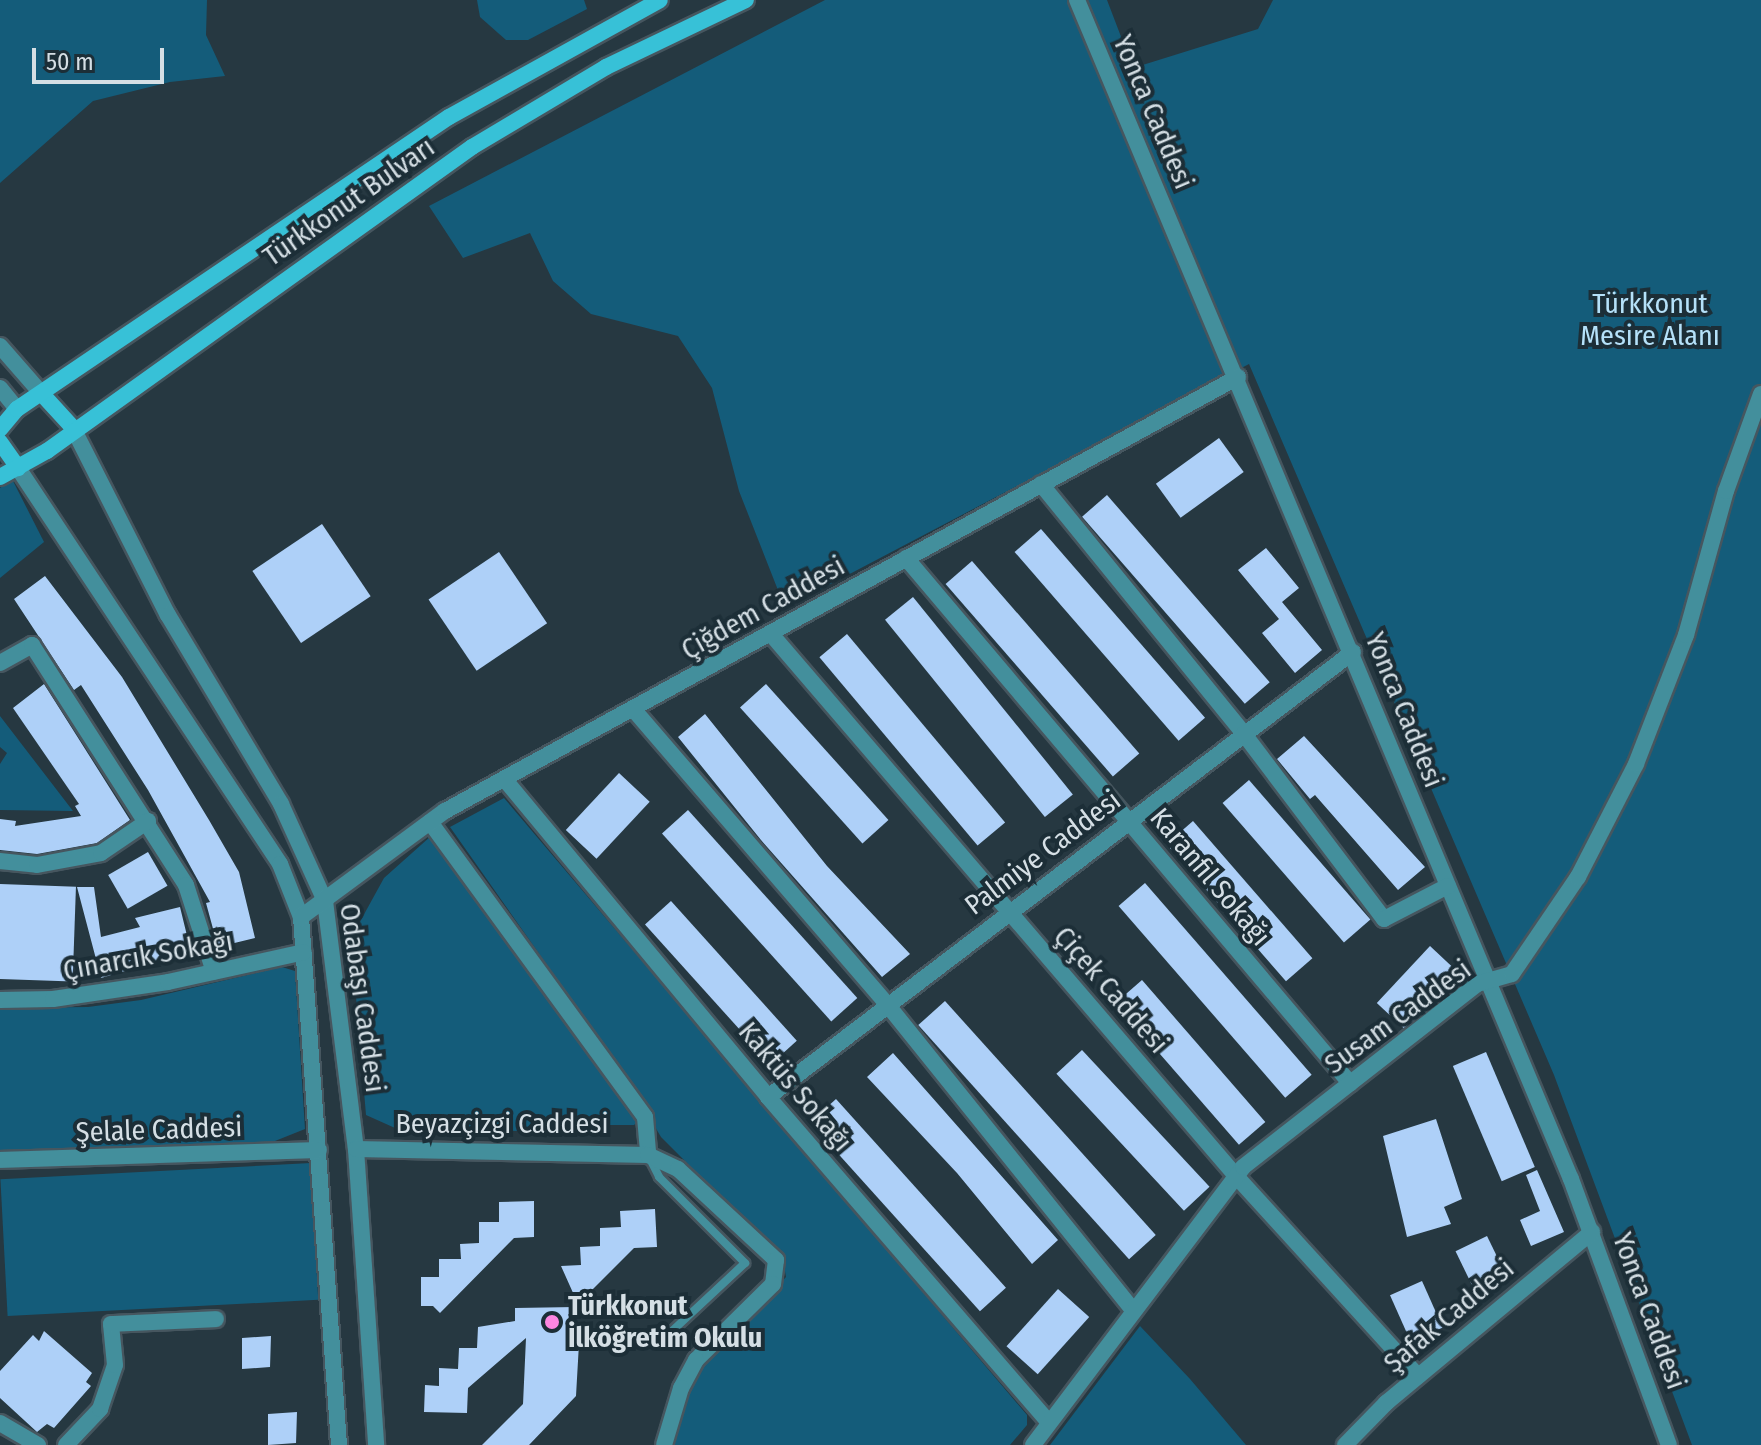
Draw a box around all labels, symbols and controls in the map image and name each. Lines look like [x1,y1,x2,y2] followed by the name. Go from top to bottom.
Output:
[1105,30,1201,194] street label: Yonca Caddesi
[36,32,168,82] scale bar
[46,48,94,76] text: 50 m
[257,130,441,274] street label: Türkkonut Bulvarı
[1580,287,1720,353] park label: Türkkonut Mesire Alanı
[675,549,851,667] street label: Çiğdem Caddesi
[1358,628,1450,792] street label: Yonca Caddesi
[959,784,1127,922] street label: Palmiye Caddesi
[1143,801,1277,953] street label: Karanfil Sokağı
[332,901,392,1095] street label: Odabaşı Caddesi
[1047,920,1175,1060] street label: Çiçek Caddesi
[60,925,236,987] street label: Çınarcık Sokağı
[1318,953,1478,1081] street label: Susam Caddesi
[731,1015,859,1159] street label: Kaktüs Sokağı
[396,1107,608,1141] street label: Beyazçizgi Caddesi
[75,1110,243,1150] street label: Şelale Caddesi
[1605,1228,1693,1394] street label: Yonca Caddesi
[1377,1252,1521,1380] street label: Şafak Caddesi
[568,1289,762,1355] place label: Türkkonut İlköğretim Okulu
[543,1313,561,1331] marker: Türkkonut İlköğretim Okulu

